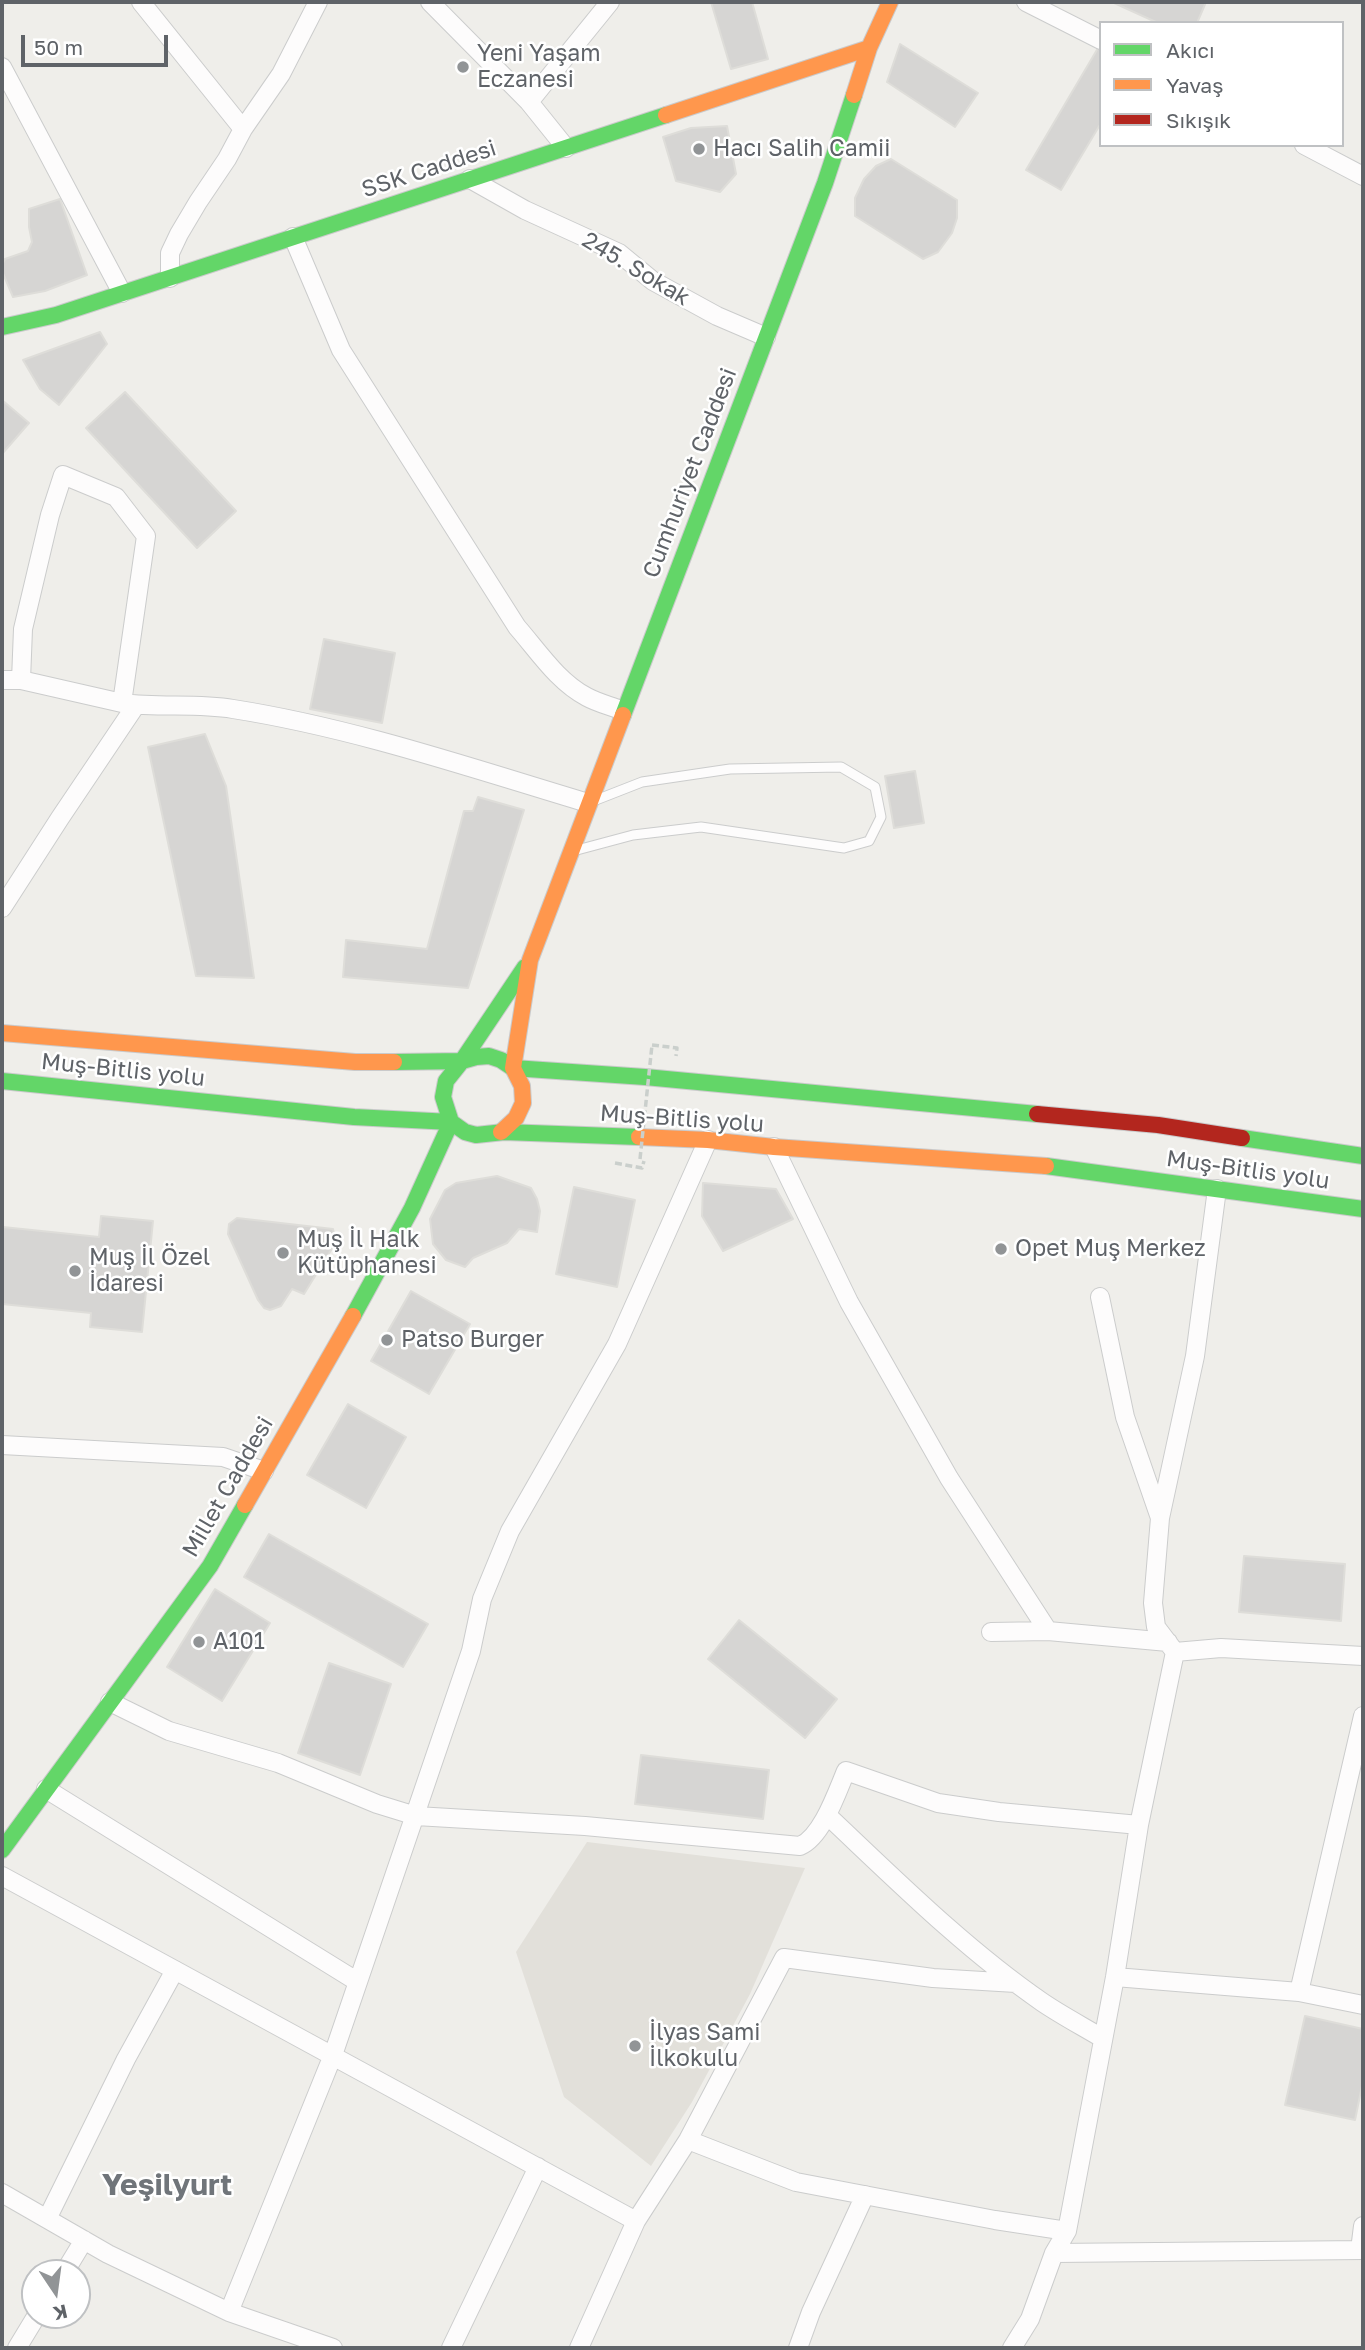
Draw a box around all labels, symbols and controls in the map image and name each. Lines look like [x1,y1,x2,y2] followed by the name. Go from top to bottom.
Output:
[24,21,172,65] scale bar
[1099,21,1344,147] legend
[34,34,83,60] text: 50 m
[1166,37,1215,63] text: Akıcı
[477,40,601,94] place label: Yeni Yaşam Eczanesi
[455,59,471,75] marker: Yeni Yaşam Eczanesi
[1166,72,1223,98] text: Yavaş
[1166,107,1231,133] text: Sıkışık
[358,134,500,204] street label: SSK Caddesi
[713,135,890,163] place label: Hacı Salih Camii
[691,141,707,157] marker: Hacı Salih Camii
[577,226,695,312] street label: 245. Sokak
[637,364,743,582] street label: Cumhuriyet Caddesi
[40,1048,206,1092] street label: Muş-Bitlis yolu
[599,1100,765,1138] street label: Muş-Bitlis yolu
[1165,1145,1331,1195] street label: Muş-Bitlis yolu
[297,1226,437,1280] place label: Muş İl Halk Kütüphanesi
[1015,1235,1206,1263] place label: Opet Muş Merkez
[993,1241,1009,1257] marker: Opet Muş Merkez
[89,1244,210,1298] place label: Muş İl Özel İdaresi
[275,1245,291,1261] marker: Muş İl Halk Kütüphanesi
[67,1263,83,1279] marker: Muş İl Özel İdaresi
[401,1326,544,1354] place label: Patso Burger
[379,1332,395,1348] marker: Patso Burger
[177,1412,279,1562] street label: Millet Caddesi
[213,1628,265,1656] place label: A101
[191,1634,207,1650] marker: A101
[649,2019,760,2073] place label: İlyas Sami İlkokulu
[627,2038,643,2054] marker: İlyas Sami İlkokulu
[102,2167,232,2203] district label: Yeşilyurt
[21,2259,91,2329] north arrow
[51,2300,70,2326] text: K

